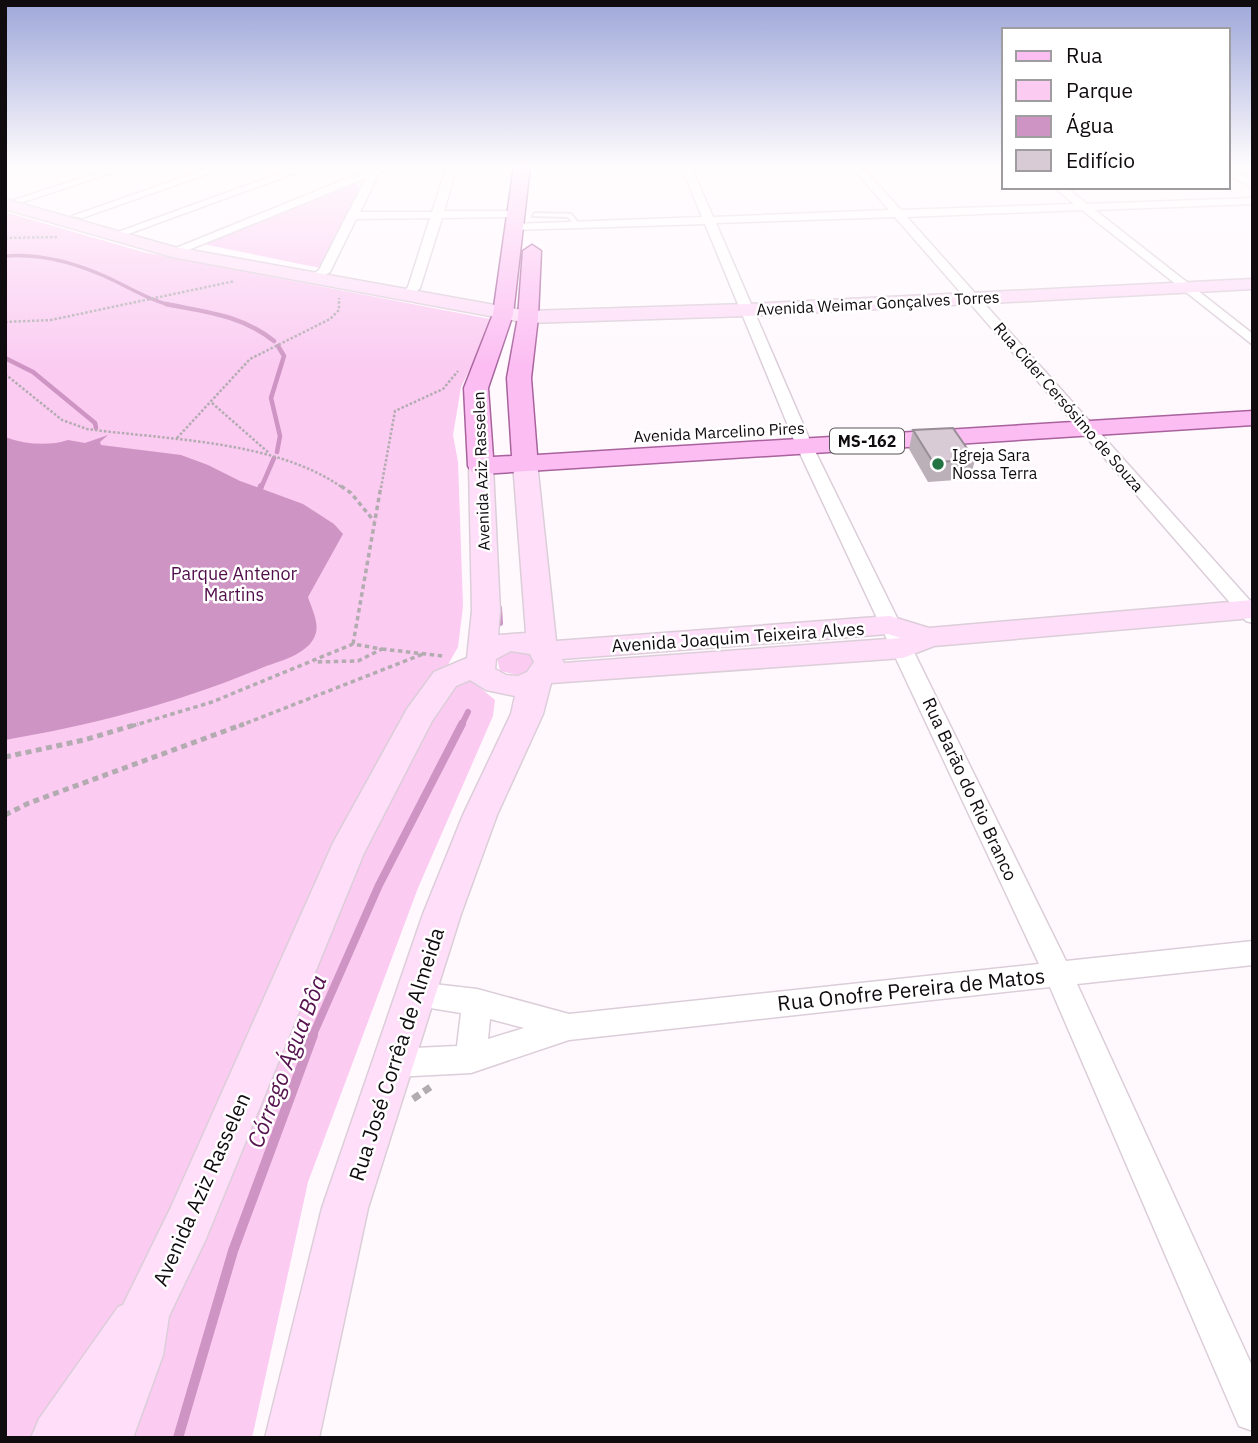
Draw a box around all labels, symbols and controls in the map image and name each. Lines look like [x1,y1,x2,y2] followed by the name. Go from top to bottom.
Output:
[1002,28,1230,189] legend
[1066,41,1103,69] text: Rua
[1066,76,1133,104] text: Parque
[1066,111,1114,139] text: Água
[1066,146,1135,174] text: Edifício
[756,287,1000,319] street label: Avenida Weimar Gonçalves Torres
[990,318,1148,496] street label: Rua Cider Cersósimo de Souza
[468,391,494,551] street label: Avenida Aziz Rasselen
[633,418,805,446] street label: Avenida Marcelino Pires
[830,428,904,454] road number: MS-162
[952,445,1038,483] place label: Igreja Sara Nossa Terra
[930,456,946,472] marker: Igreja Sara Nossa Terra
[171,562,298,606] park label: Parque Antenor Martins
[611,617,865,657] street label: Avenida Joaquim Teixeira Alves
[917,694,1023,884] street label: Rua Barão do Rio Branco
[342,924,450,1184] street label: Rua José Corrêa de Almeida
[776,961,1046,1017] street label: Rua Onofre Pereira de Matos
[239,970,333,1152] water label: Córrego Água Bôa
[146,1088,256,1290] street label: Avenida Aziz Rasselen

